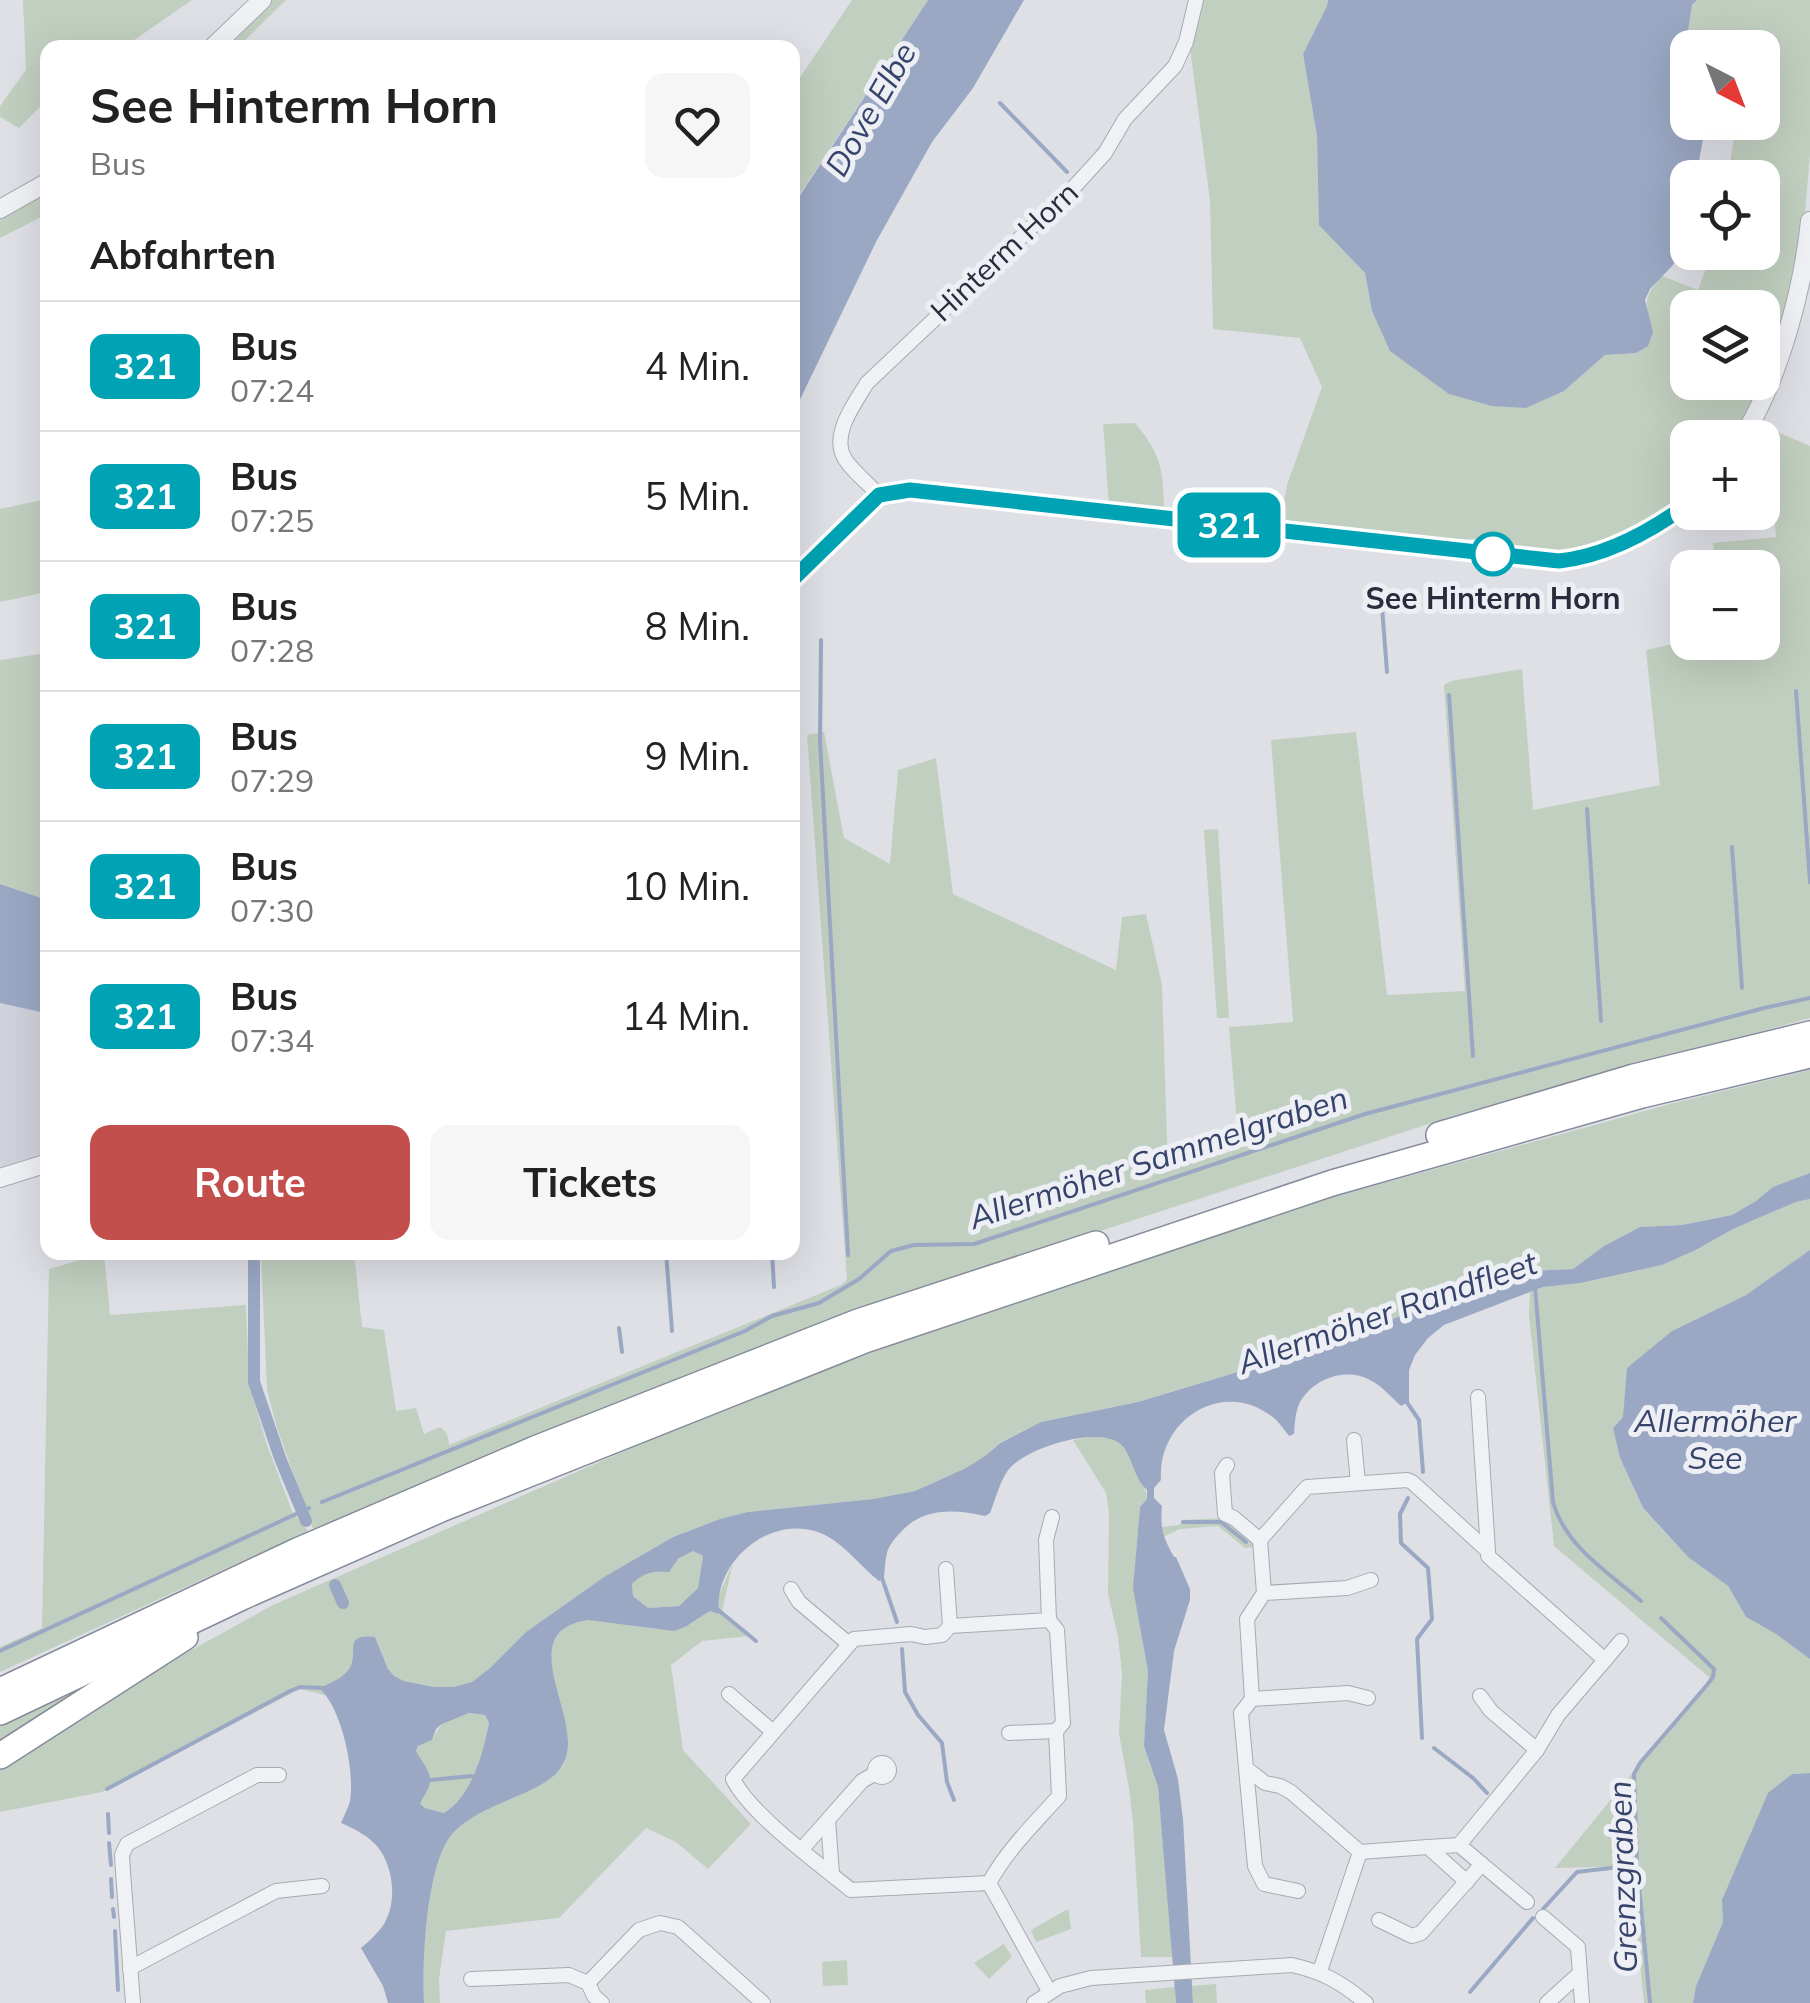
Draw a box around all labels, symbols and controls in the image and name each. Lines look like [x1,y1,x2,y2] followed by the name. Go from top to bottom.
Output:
[1670,30,1780,140] north arrow
[1670,30,1780,660] map controls
[816,35,924,183] water label: Dove Elbe
[645,73,750,178] button: heart
[90,75,498,135] text: See Hinterm Horn
[90,143,146,183] text: Bus
[1670,160,1780,270] button: locate
[922,173,1086,329] street label: Hinterm Horn
[90,231,276,279] text: Abfahrten
[1670,290,1780,400] button: layers
[230,322,298,370] text: Bus
[645,342,750,390] text: 4 Min.
[113,344,177,388] text: 321
[230,370,314,410] text: 07:24
[1670,420,1780,530] button: +
[230,452,298,500] text: Bus
[645,472,750,520] text: 5 Min.
[113,474,177,518] text: 321
[1172,492,1286,558] line badge: 321
[230,500,314,540] text: 07:25
[1197,503,1261,547] text: 321
[1472,533,1514,575] marker: See Hinterm Horn
[1670,550,1780,660] button: −
[1365,579,1621,617] place label: See Hinterm Horn
[230,582,298,630] text: Bus
[645,602,750,650] text: 8 Min.
[113,604,177,648] text: 321
[230,630,314,670] text: 07:28
[230,712,298,760] text: Bus
[645,732,750,780] text: 9 Min.
[113,734,177,778] text: 321
[230,760,314,800] text: 07:29
[230,842,298,890] text: Bus
[622,862,750,910] text: 10 Min.
[113,864,177,908] text: 321
[230,890,314,930] text: 07:30
[230,972,298,1020] text: Bus
[622,992,750,1040] text: 14 Min.
[113,994,177,1038] text: 321
[230,1020,314,1060] text: 07:34
[963,1077,1352,1238] water label: Allermöher Sammelgraben
[90,1125,410,1240] button: Route
[430,1125,750,1240] button: Tickets
[1231,1242,1543,1382] water label: Allermöher Randfleet
[1633,1400,1797,1477] water label: Allermöher See
[1599,1780,1645,1974] water label: Grenzgraben

